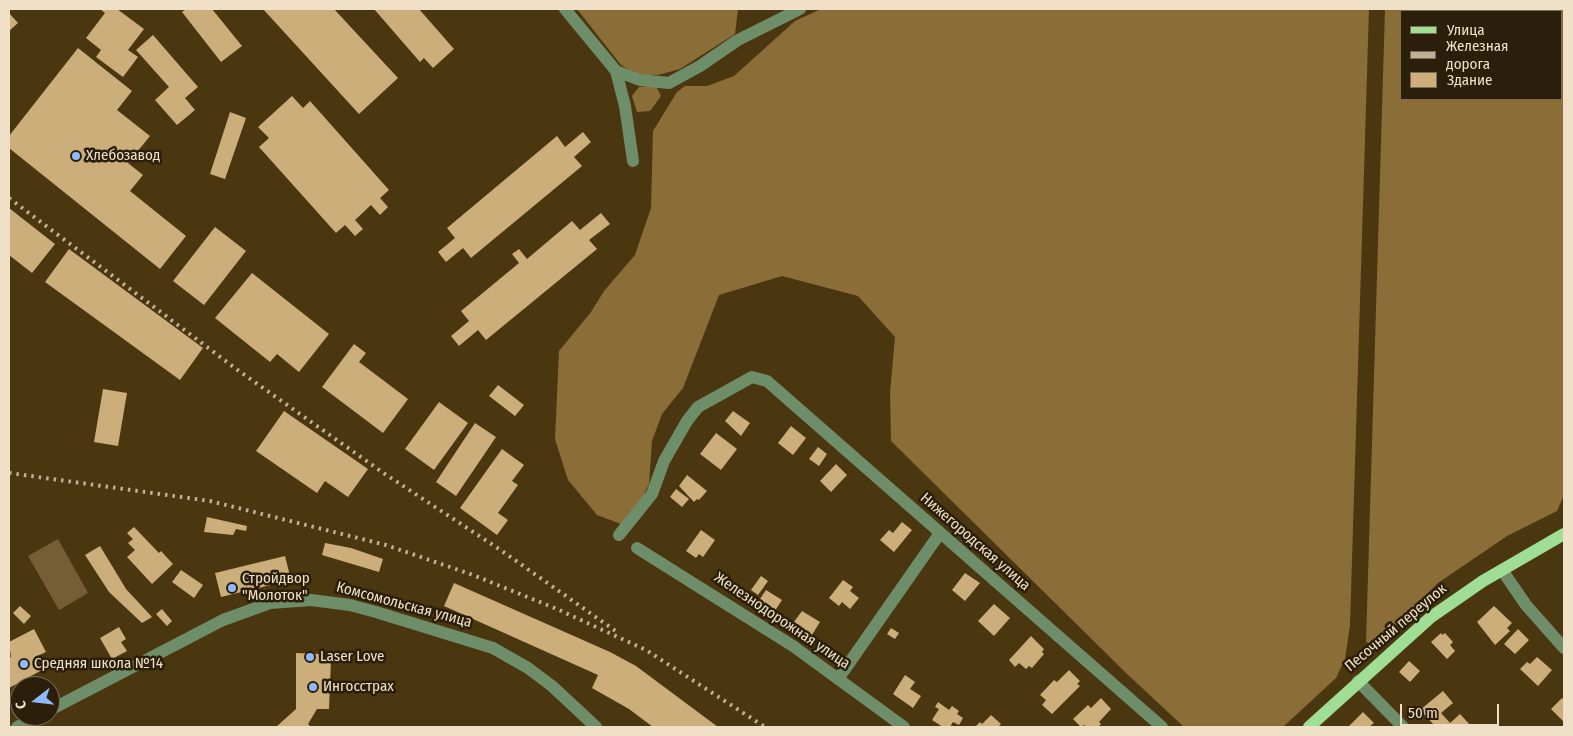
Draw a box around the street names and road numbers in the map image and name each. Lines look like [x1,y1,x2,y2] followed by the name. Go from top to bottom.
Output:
[916,489,1034,595] street label: Нижегородская улица
[711,569,853,673] street label: Железнодорожная улица
[334,578,474,632] street label: Комсомольская улица
[1341,580,1451,676] street label: Песочный переулок

